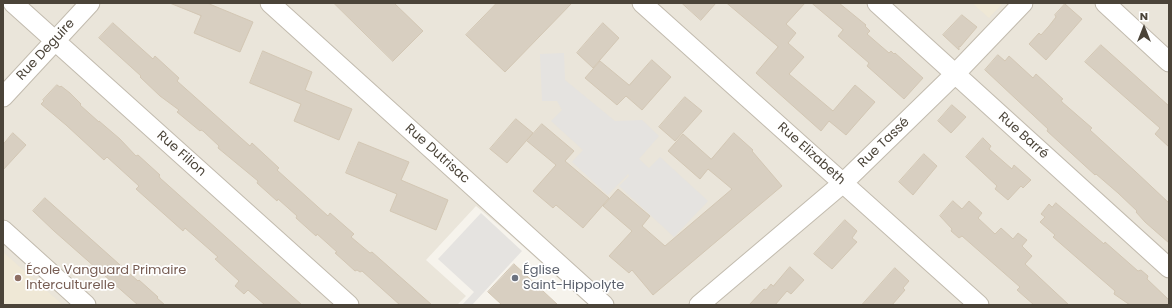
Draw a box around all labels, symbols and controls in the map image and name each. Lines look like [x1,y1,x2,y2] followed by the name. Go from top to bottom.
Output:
[1124,8,1164,48] north arrow
[1140,8,1148,24] text: N
[14,16,78,84] street label: Rue Deguire
[995,109,1051,163] street label: Rue Barré
[855,115,913,171] street label: Rue Tassé
[774,120,848,188] street label: Rue Elizabeth
[401,121,473,187] street label: Rue Dutrisac
[153,128,209,180] street label: Rue Filion
[26,263,186,294] place label: École Vanguard Primaire Interculturelle
[523,263,624,294] place label: Église Saint-Hippolyte
[13,273,23,283] marker: École Vanguard Primaire Interculturelle
[510,273,520,283] marker: Église Saint-Hippolyte

